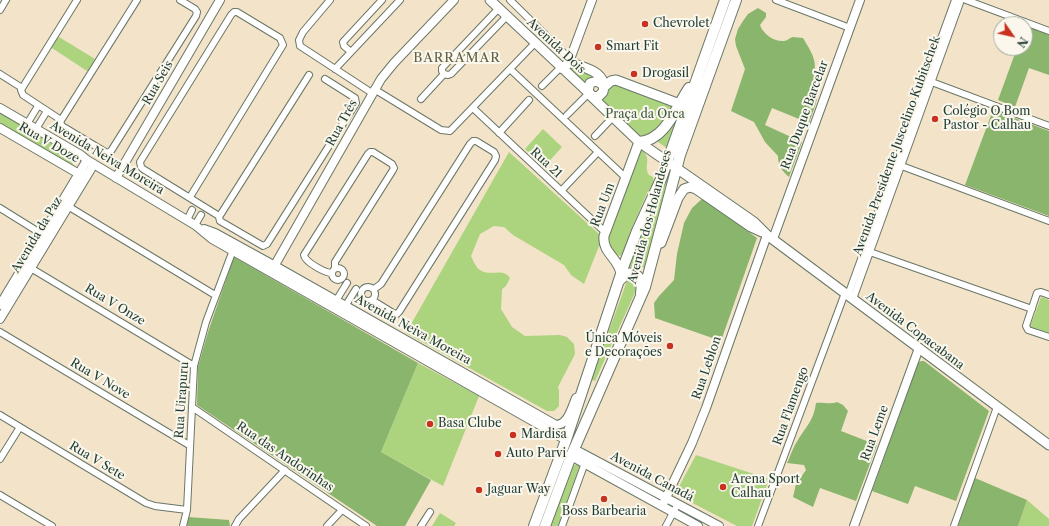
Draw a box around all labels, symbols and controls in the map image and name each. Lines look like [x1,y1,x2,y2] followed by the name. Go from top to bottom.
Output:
[524,15,588,77] street label: Avenida Dois
[993,16,1033,56] north arrow
[653,17,710,31] place label: Chevrolet
[640,19,650,29] marker: Chevrolet
[850,34,944,258] street label: Avenida Presidente Juscelino Kubitschek
[1014,34,1031,50] text: N
[606,40,659,54] place label: Smart Fit
[593,42,603,52] marker: Smart Fit
[413,50,501,66] district label: BARRAMAR
[140,58,176,108] street label: Rua Seis
[779,59,831,171] street label: Rua Duque Barcelar
[642,67,689,81] place label: Drogasil
[629,69,639,79] marker: Drogasil
[323,97,361,149] street label: Rua Três
[943,105,1031,133] place label: Colégio O Bom Pastor - Calhau
[605,108,685,122] park label: Praça da Orca
[930,114,940,124] marker: Colégio O Bom Pastor - Calhau
[47,118,167,198] street label: Avenida Neiva Moreira
[16,120,82,166] street label: Rua V Doze
[527,145,565,181] street label: Rua 21
[625,148,675,286] street label: Avenida dos Holandeses
[588,181,618,229] street label: Rua Um
[9,194,65,276] street label: Avenida da Paz
[82,281,148,329] street label: Rua V Onze
[863,289,967,373] street label: Avenida Copacabana
[353,292,473,368] street label: Avenida Neiva Moreira
[585,332,662,360] place label: Única Móveis e Decorações
[689,334,725,402] street label: Rua Leblon
[665,341,675,351] marker: Única Móveis e Decorações
[68,356,132,402] street label: Rua V Nove
[172,361,192,439] street label: Rua Uirapuru
[770,365,812,447] street label: Rua Flamengo
[858,403,892,463] street label: Rua Leme
[438,417,502,431] place label: Basa Clube
[234,419,336,495] street label: Rua das Andorinhas
[425,419,435,429] marker: Basa Clube
[521,428,567,442] place label: Mardisa
[508,430,518,440] marker: Mardisa
[67,439,127,483] street label: Rua V Sete
[506,447,566,461] place label: Auto Parvi
[493,449,503,459] marker: Auto Parvi
[608,449,696,505] street label: Avenida Canadá
[731,473,800,501] place label: Arena Sport Calhau
[718,482,728,492] marker: Arena Sport Calhau
[487,483,550,497] place label: Jaguar Way
[474,485,484,495] marker: Jaguar Way
[599,494,609,504] marker: Boss Barbearia
[562,505,646,519] place label: Boss Barbearia

